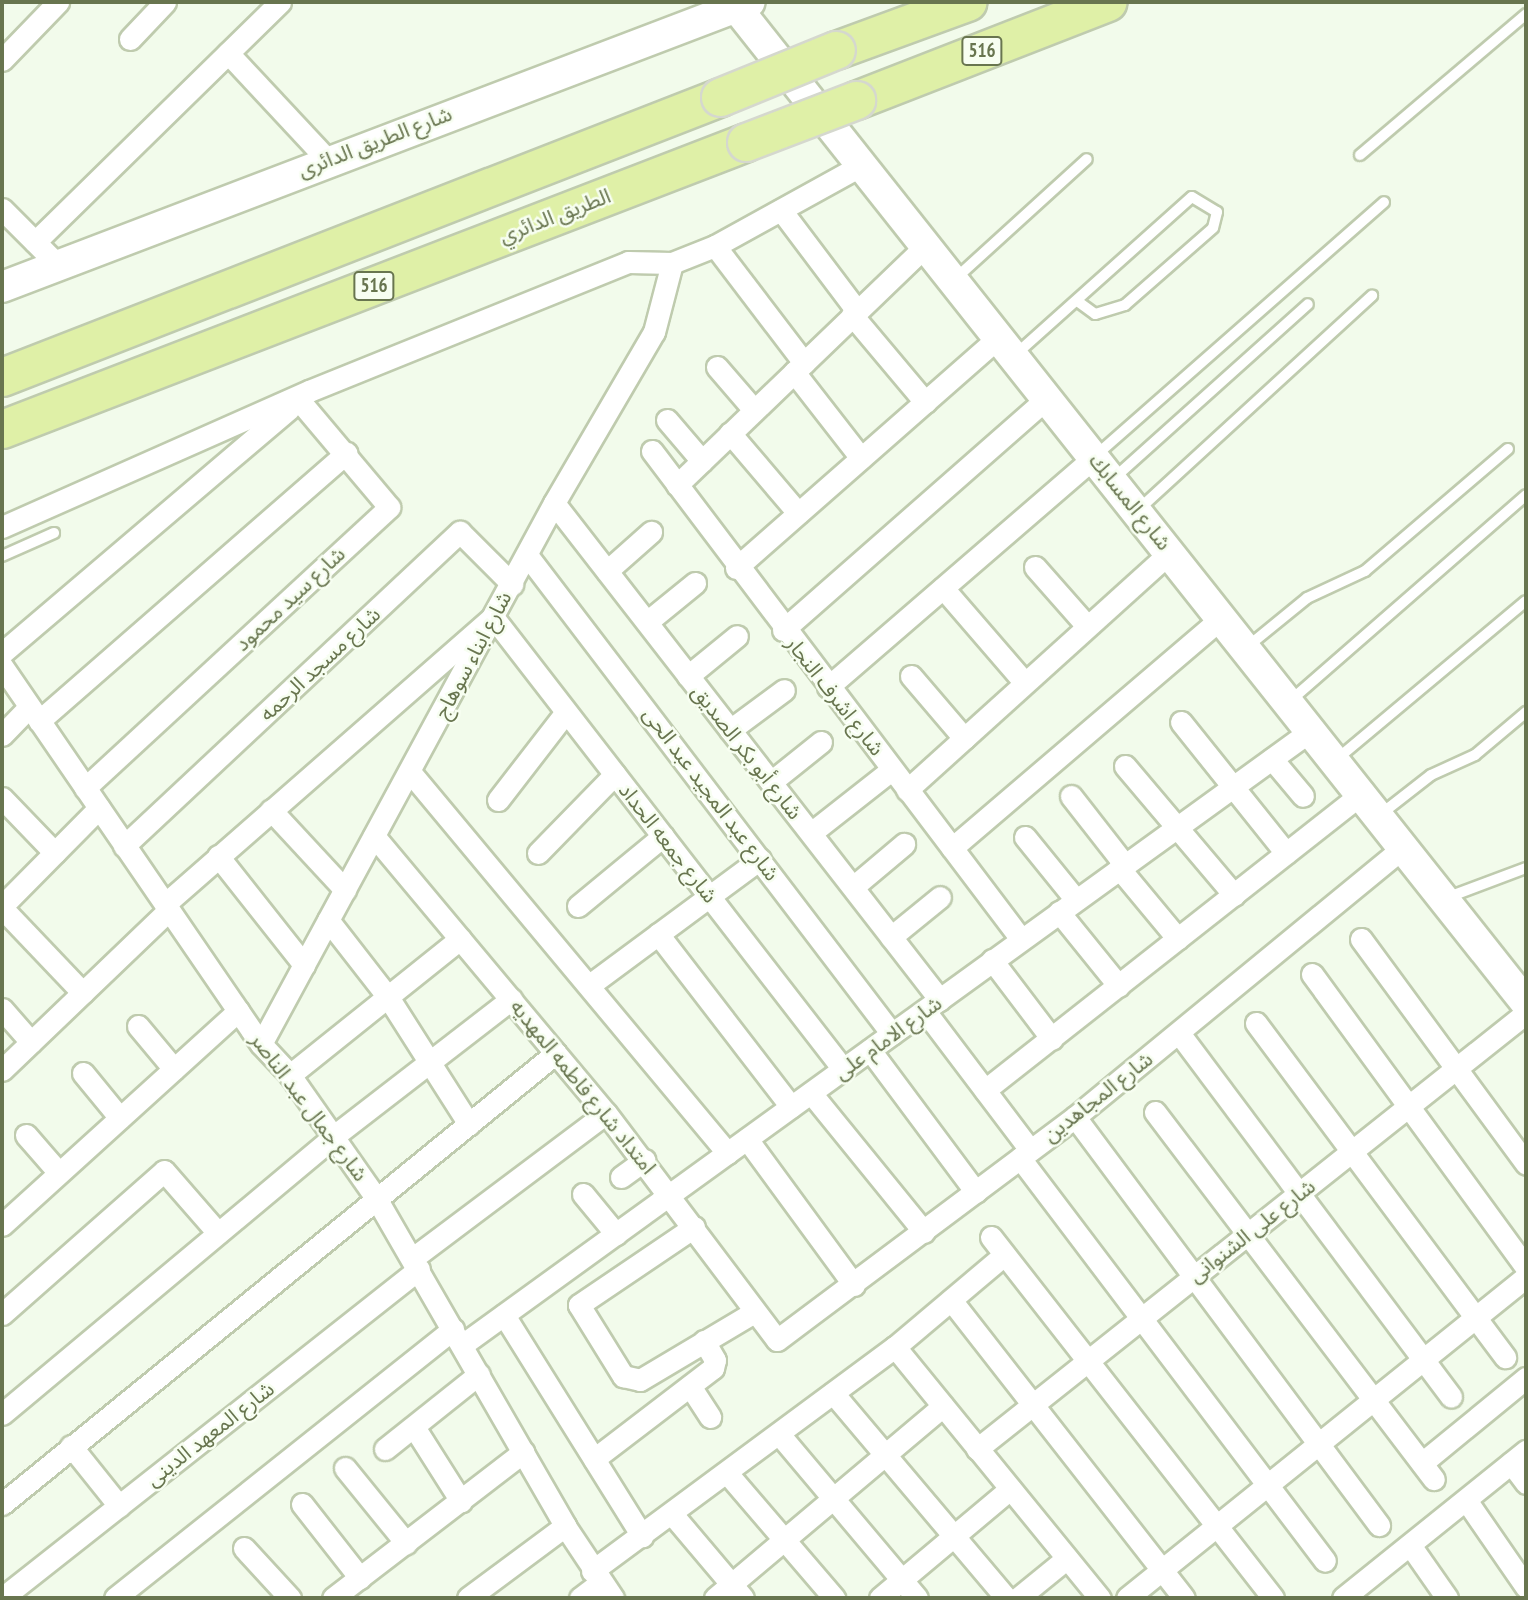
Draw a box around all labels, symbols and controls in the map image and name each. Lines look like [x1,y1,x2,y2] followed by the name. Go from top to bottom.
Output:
[961,36,1003,66] road number: 516
[295,101,455,183] street label: شارع الطريق الدائرى
[496,183,614,249] street label: الطريق الدائري
[353,270,395,302] road number: 516
[1083,449,1177,555] street label: شارع المسابك
[230,541,350,657] street label: شارع سيد محمود
[429,587,517,723] street label: شارع ابناء سوهاج
[254,602,386,726] street label: شارع مسجد الرحمه
[781,631,889,761] street label: شارع اشرف النجار
[687,680,807,824] street label: شارع أبو بكر الصديق
[637,702,785,886] street label: شارع عبد المجيد عبد الحى
[613,778,723,908] street label: شارع جمعه الحداد
[829,991,947,1085] street label: شارع الامام على
[505,995,661,1179] street label: امتداد شارع فاطمه المهديه
[245,1028,373,1186] street label: شارع جمال عبد الناصر
[1038,1046,1158,1148] street label: شارع المجاهدين
[1184,1174,1320,1288] street label: شارع على الشنوانى
[141,1376,279,1492] street label: شارع المعهد الدينى

